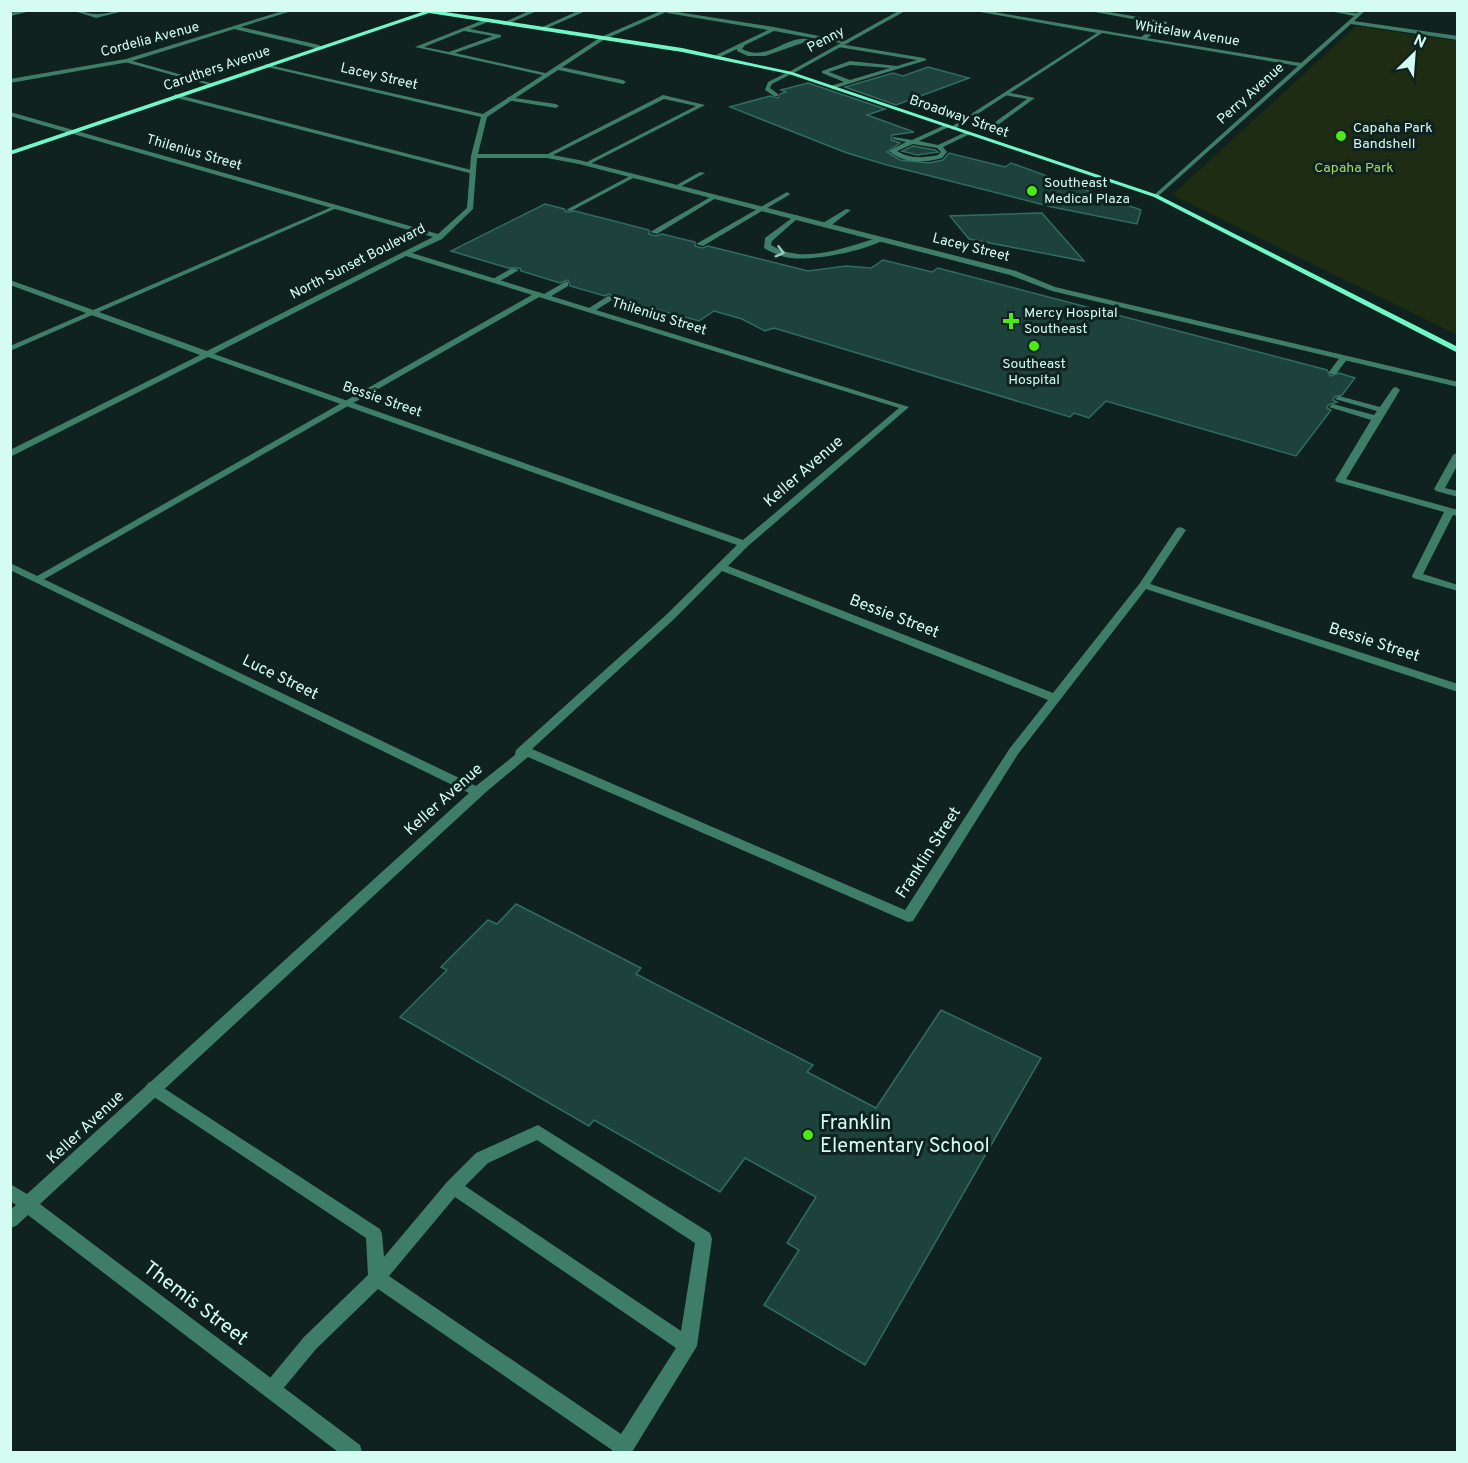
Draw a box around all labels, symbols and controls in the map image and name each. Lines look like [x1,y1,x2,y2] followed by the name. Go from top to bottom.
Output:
[1133,17,1241,51] street label: Whitelaw Avenue
[99,19,201,61] street label: Cordelia Avenue
[804,23,848,57] street label: Penny
[1384,24,1444,84] north arrow
[1410,31,1429,54] text: N
[161,43,273,95] street label: Caruthers Avenue
[1214,59,1288,129] street label: Perry Avenue
[339,60,419,94] street label: Lacey Street
[907,92,1011,142] street label: Broadway Street
[1353,120,1433,153] place label: Capaha Park Bandshell
[1334,129,1348,143] marker: Capaha Park Bandshell
[144,131,244,175] street label: Thilenius Street
[1314,160,1394,177] park label: Capaha Park
[1044,175,1130,208] place label: Southeast Medical Plaza
[1025,184,1039,198] marker: Southeast Medical Plaza
[288,220,428,304] street label: North Sunset Boulevard
[931,230,1011,266] street label: Lacey Street
[775,245,785,258] one-way arrow
[609,294,709,340] street label: Thilenius Street
[1024,305,1118,338] place label: Mercy Hospital Southeast
[1002,312,1020,330] marker: Mercy Hospital Southeast
[1027,339,1041,353] marker: Southeast Hospital
[1002,356,1066,389] place label: Southeast Hospital
[340,378,424,422] street label: Bessie Street
[760,432,848,512] street label: Keller Avenue
[846,591,942,643] street label: Bessie Street
[1326,619,1422,667] street label: Bessie Street
[239,651,321,705] street label: Luce Street
[401,760,487,840] street label: Keller Avenue
[892,804,966,902] street label: Franklin Street
[43,1087,129,1169] street label: Keller Avenue
[820,1111,990,1160] place label: Franklin Elementary School
[801,1128,815,1142] marker: Franklin Elementary School
[137,1256,253,1352] street label: Themis Street

